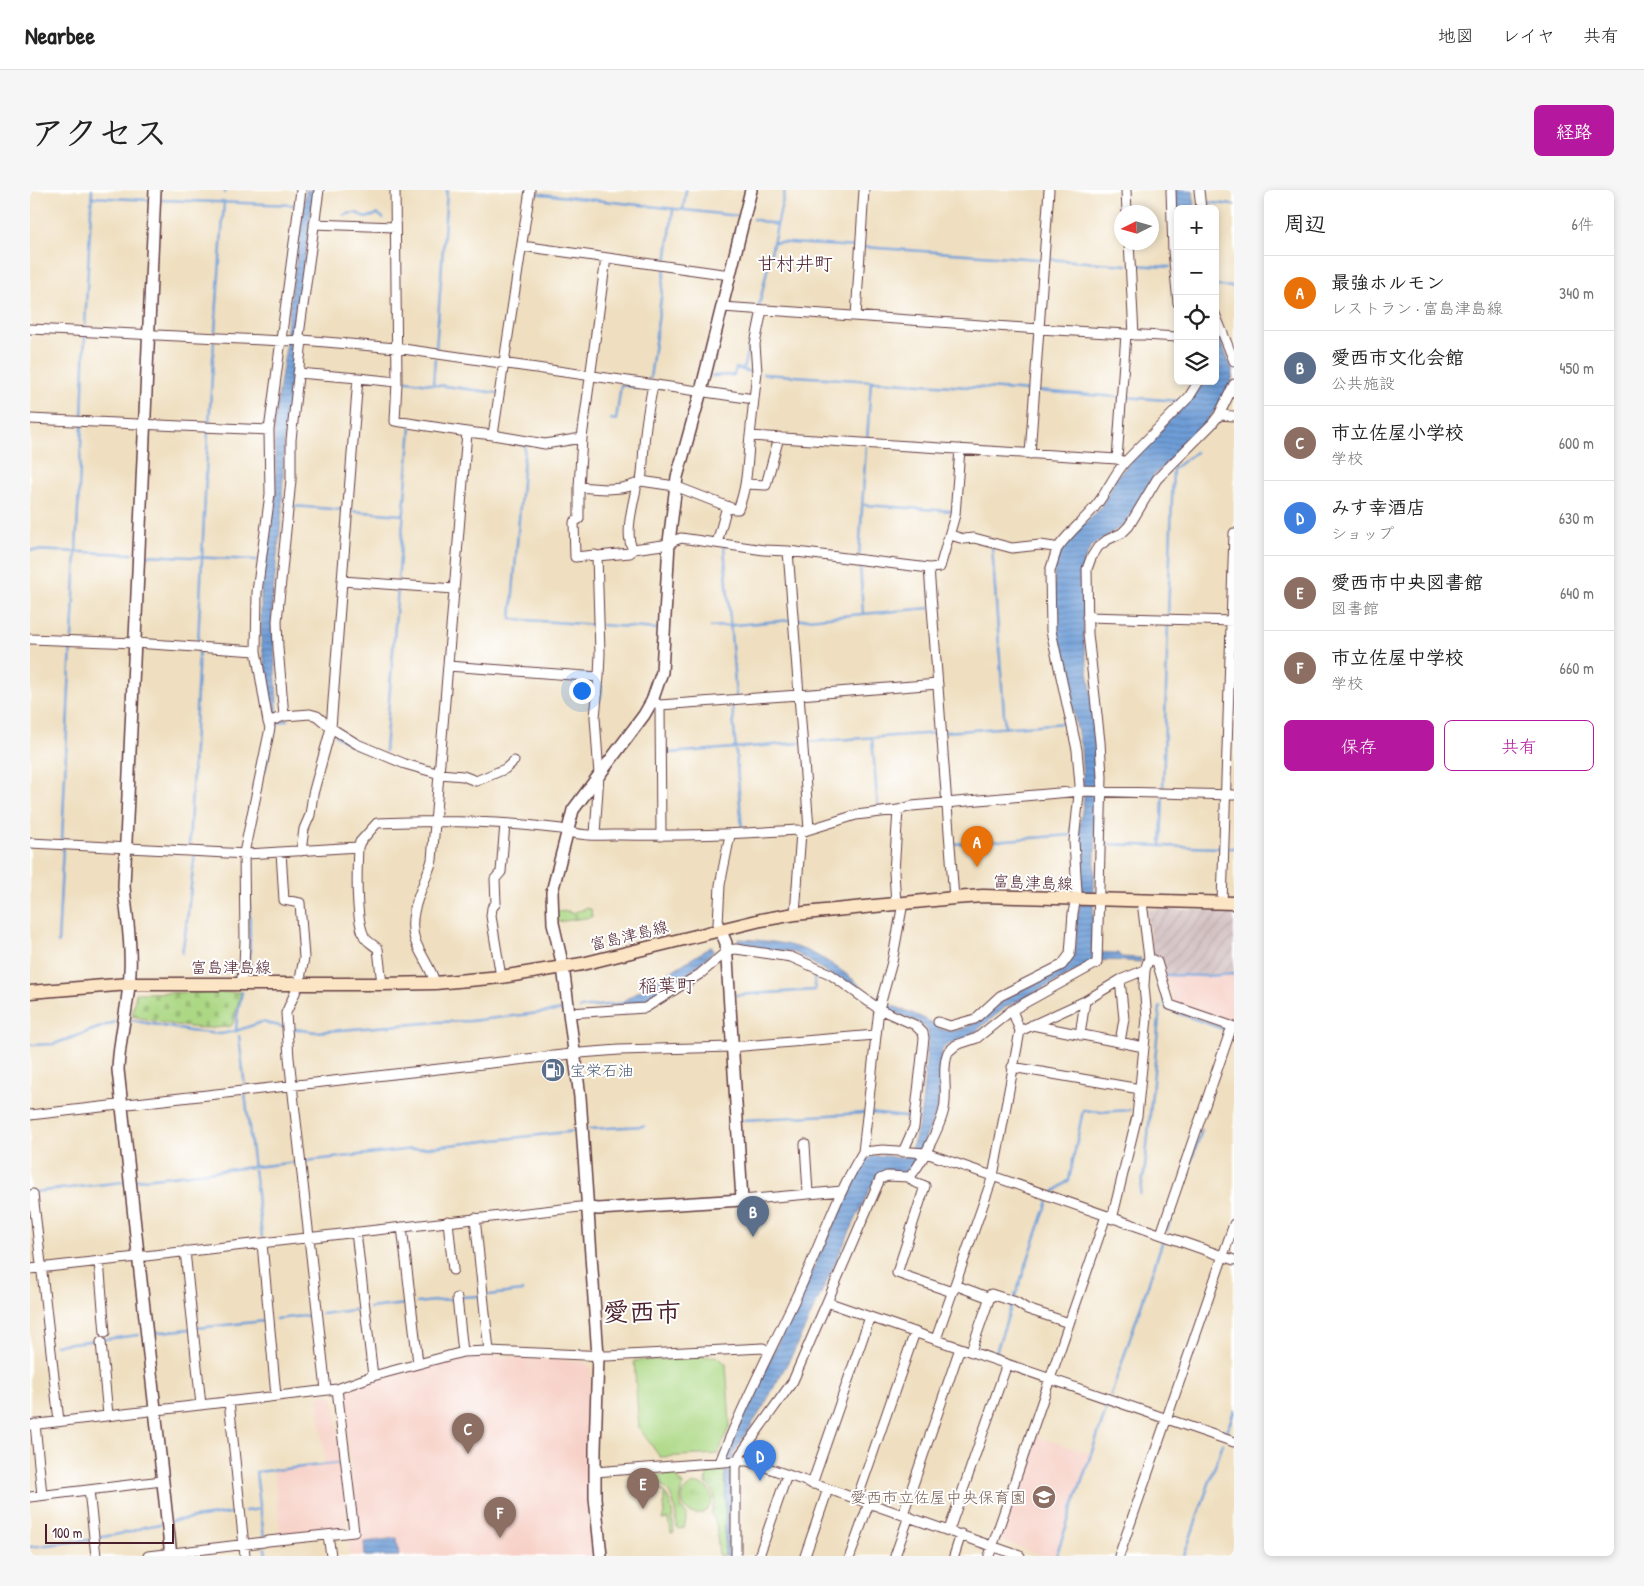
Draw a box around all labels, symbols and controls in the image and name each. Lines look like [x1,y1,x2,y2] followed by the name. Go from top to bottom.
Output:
[25,19,95,51] text: Nearbee
[1438,23,1474,48] text: 地図
[1502,23,1555,48] text: レイヤ
[1583,23,1619,48] text: 共有
[1534,105,1614,156] button: 経路
[30,109,168,156] text: アクセス
[1114,205,1159,250] north arrow
[1174,205,1219,385] map controls
[1174,205,1219,250] button: +
[1284,209,1326,238] text: 周辺
[1572,213,1594,235] text: 6件
[757,250,833,276] district label: 甘村井町
[1174,250,1219,295] button: −
[1331,269,1445,295] text: 最強ホルモン
[1296,282,1304,304] text: A
[1559,282,1594,304] text: 340 m
[1174,295,1219,340] button: locate
[1331,297,1503,319] text: レストラン · 富島津島線
[1174,340,1219,385] button: layers
[1331,344,1464,370] text: 愛西市文化会館
[1296,357,1304,379] text: B
[1560,357,1594,379] text: 450 m
[1331,372,1395,394] text: 公共施設
[1331,419,1464,445] text: 市立佐屋小学校
[1296,432,1304,454] text: C
[1559,432,1594,454] text: 600 m
[1331,447,1363,469] text: 学校
[1331,494,1426,520] text: みす幸酒店
[1296,507,1304,529] text: D
[1559,507,1594,529] text: 630 m
[1331,522,1394,544] text: ショップ
[1331,569,1483,595] text: 愛西市中央図書館
[1296,582,1304,604] text: E
[1560,582,1594,604] text: 640 m
[1331,597,1379,619] text: 図書館
[1331,644,1464,670] text: 市立佐屋中学校
[1297,657,1303,679] text: F
[1560,657,1594,679] text: 660 m
[1331,672,1363,694] text: 学校
[569,678,595,704] your location
[1284,720,1434,771] button: 保存
[1444,720,1594,771] button: 共有
[961,826,993,867] pin: A
[993,870,1073,894] street label: 富島津島線
[588,915,670,955] street label: 富島津島線
[191,956,271,978] street label: 富島津島線
[638,972,696,998] district label: 稲葉町
[540,1057,566,1083] fuel station icon: 宝栄石油
[570,1059,634,1081] place label: 宝栄石油
[737,1196,769,1237] pin: B
[603,1294,681,1329] district label: 愛西市
[452,1413,484,1454] pin: C
[744,1440,776,1481] pin: D
[627,1468,659,1509] pin: E
[1031,1484,1057,1510] school or university icon: 愛西市立佐屋中央保育園
[850,1486,1026,1508] place label: 愛西市立佐屋中央保育園
[484,1497,516,1538] pin: F
[45,1521,174,1544] scale bar
[52,1523,82,1542] text: 100 m

